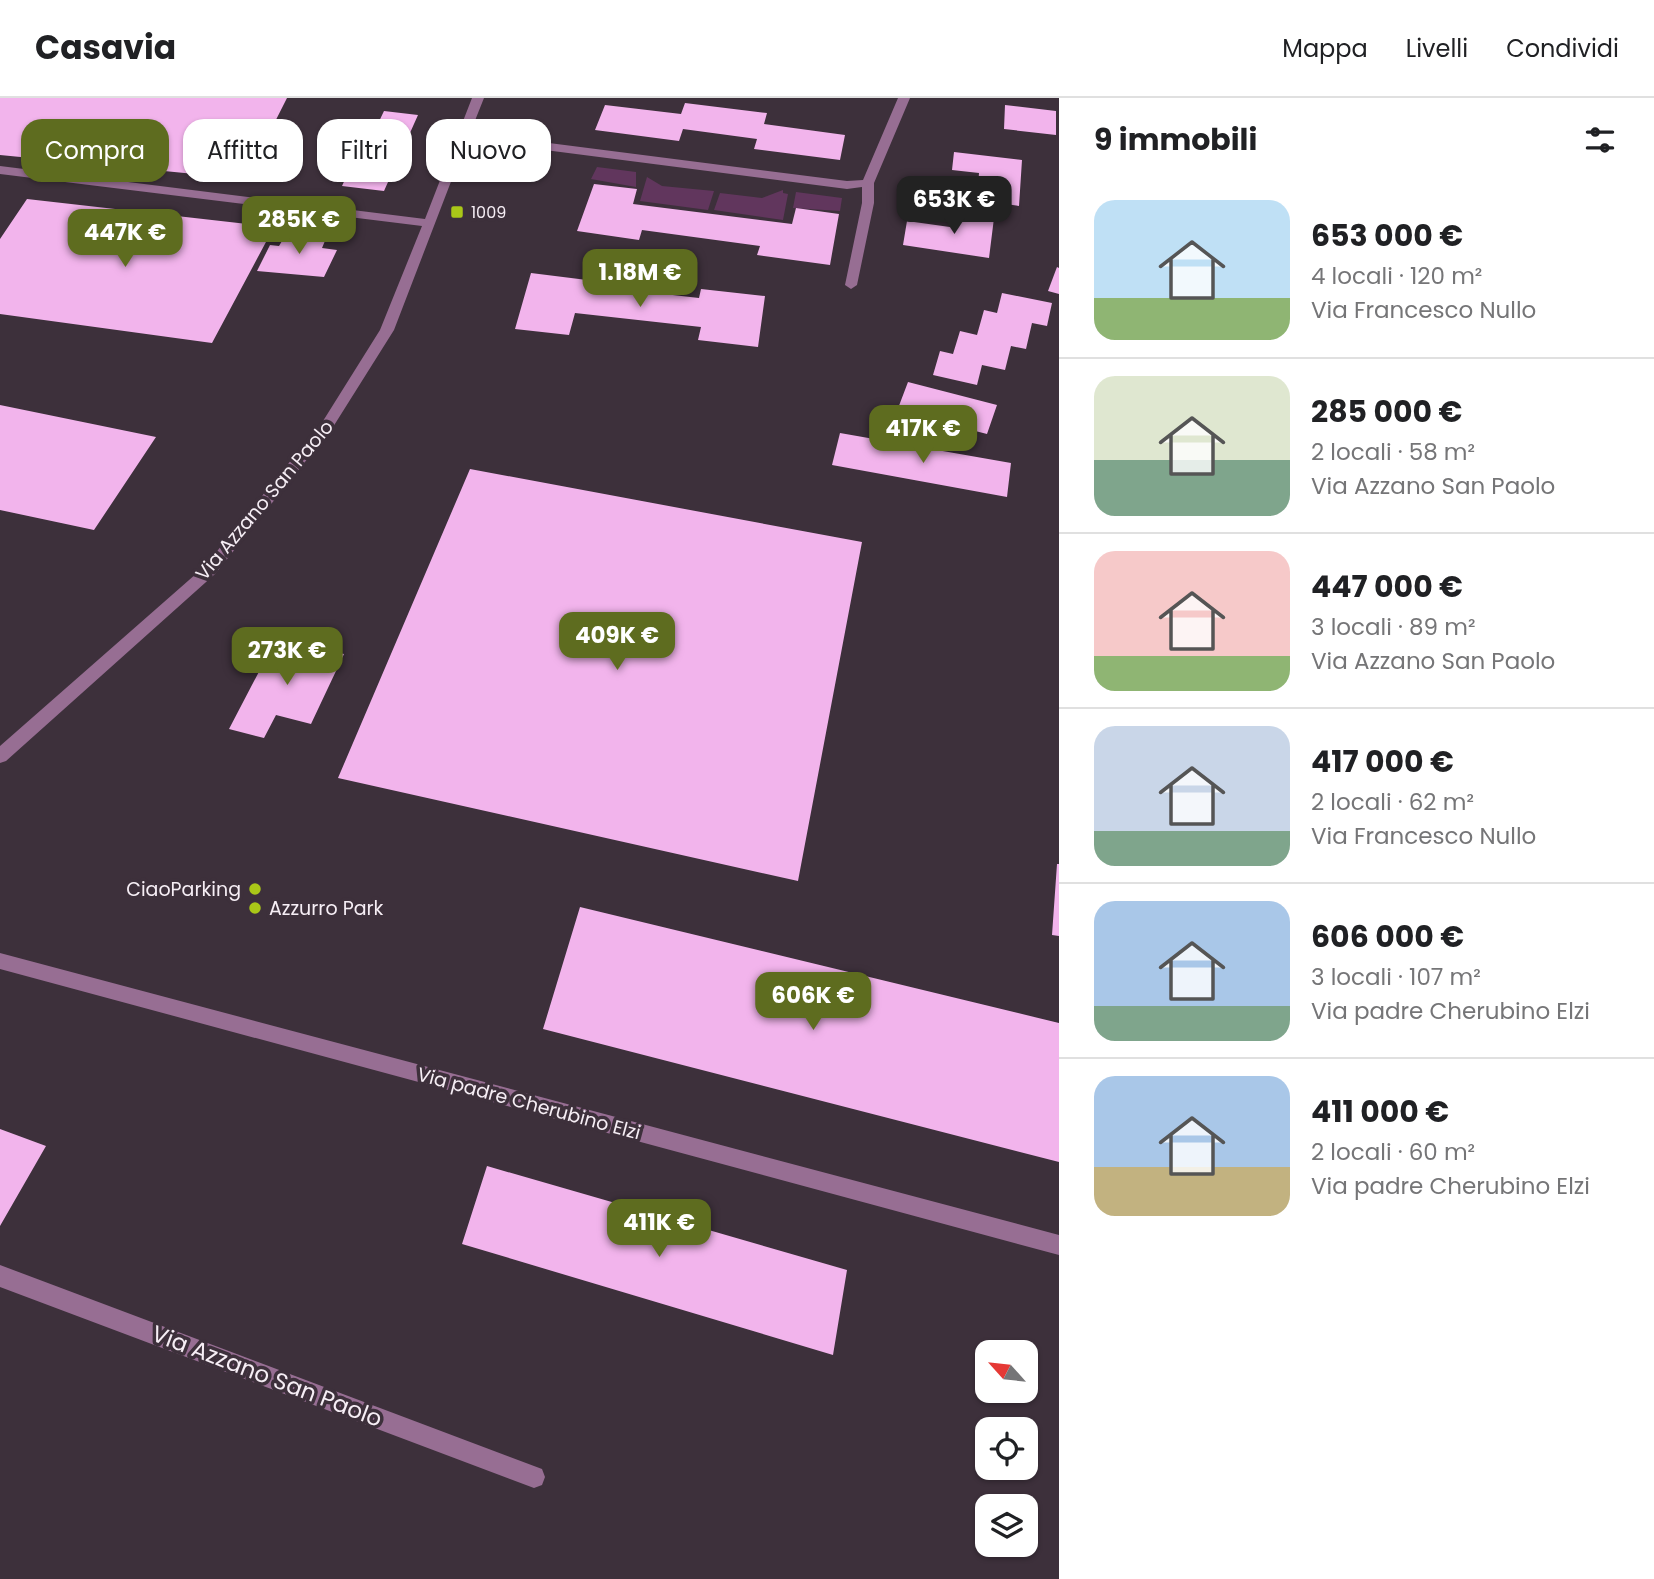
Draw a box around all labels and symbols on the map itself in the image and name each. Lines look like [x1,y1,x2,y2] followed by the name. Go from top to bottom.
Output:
[897,176,1011,236] pin: 653K €
[242,197,356,256] pin: 285K €
[471,201,506,224] place label: 1009
[449,204,465,220] marker: 1009
[68,209,182,269] pin: 447K €
[575,250,705,309] pin: 1.18M €
[866,406,980,465] pin: 417K €
[189,414,340,586] street label: Via Azzano San Paolo
[560,612,674,672] pin: 409K €
[230,628,344,687] pin: 273K €
[126,876,241,903] place label: CiaoParking
[247,881,263,897] marker: CiaoParking
[269,895,384,922] place label: Azzurro Park
[247,900,263,916] marker: Azzurro Park
[756,972,870,1032] pin: 606K €
[414,1061,644,1146] street label: Via padre Cherubino Elzi
[602,1200,716,1259] pin: 411K €
[147,1317,387,1435] street label: Via Azzano San Paolo
[975,1340,1038,1404] north arrow

